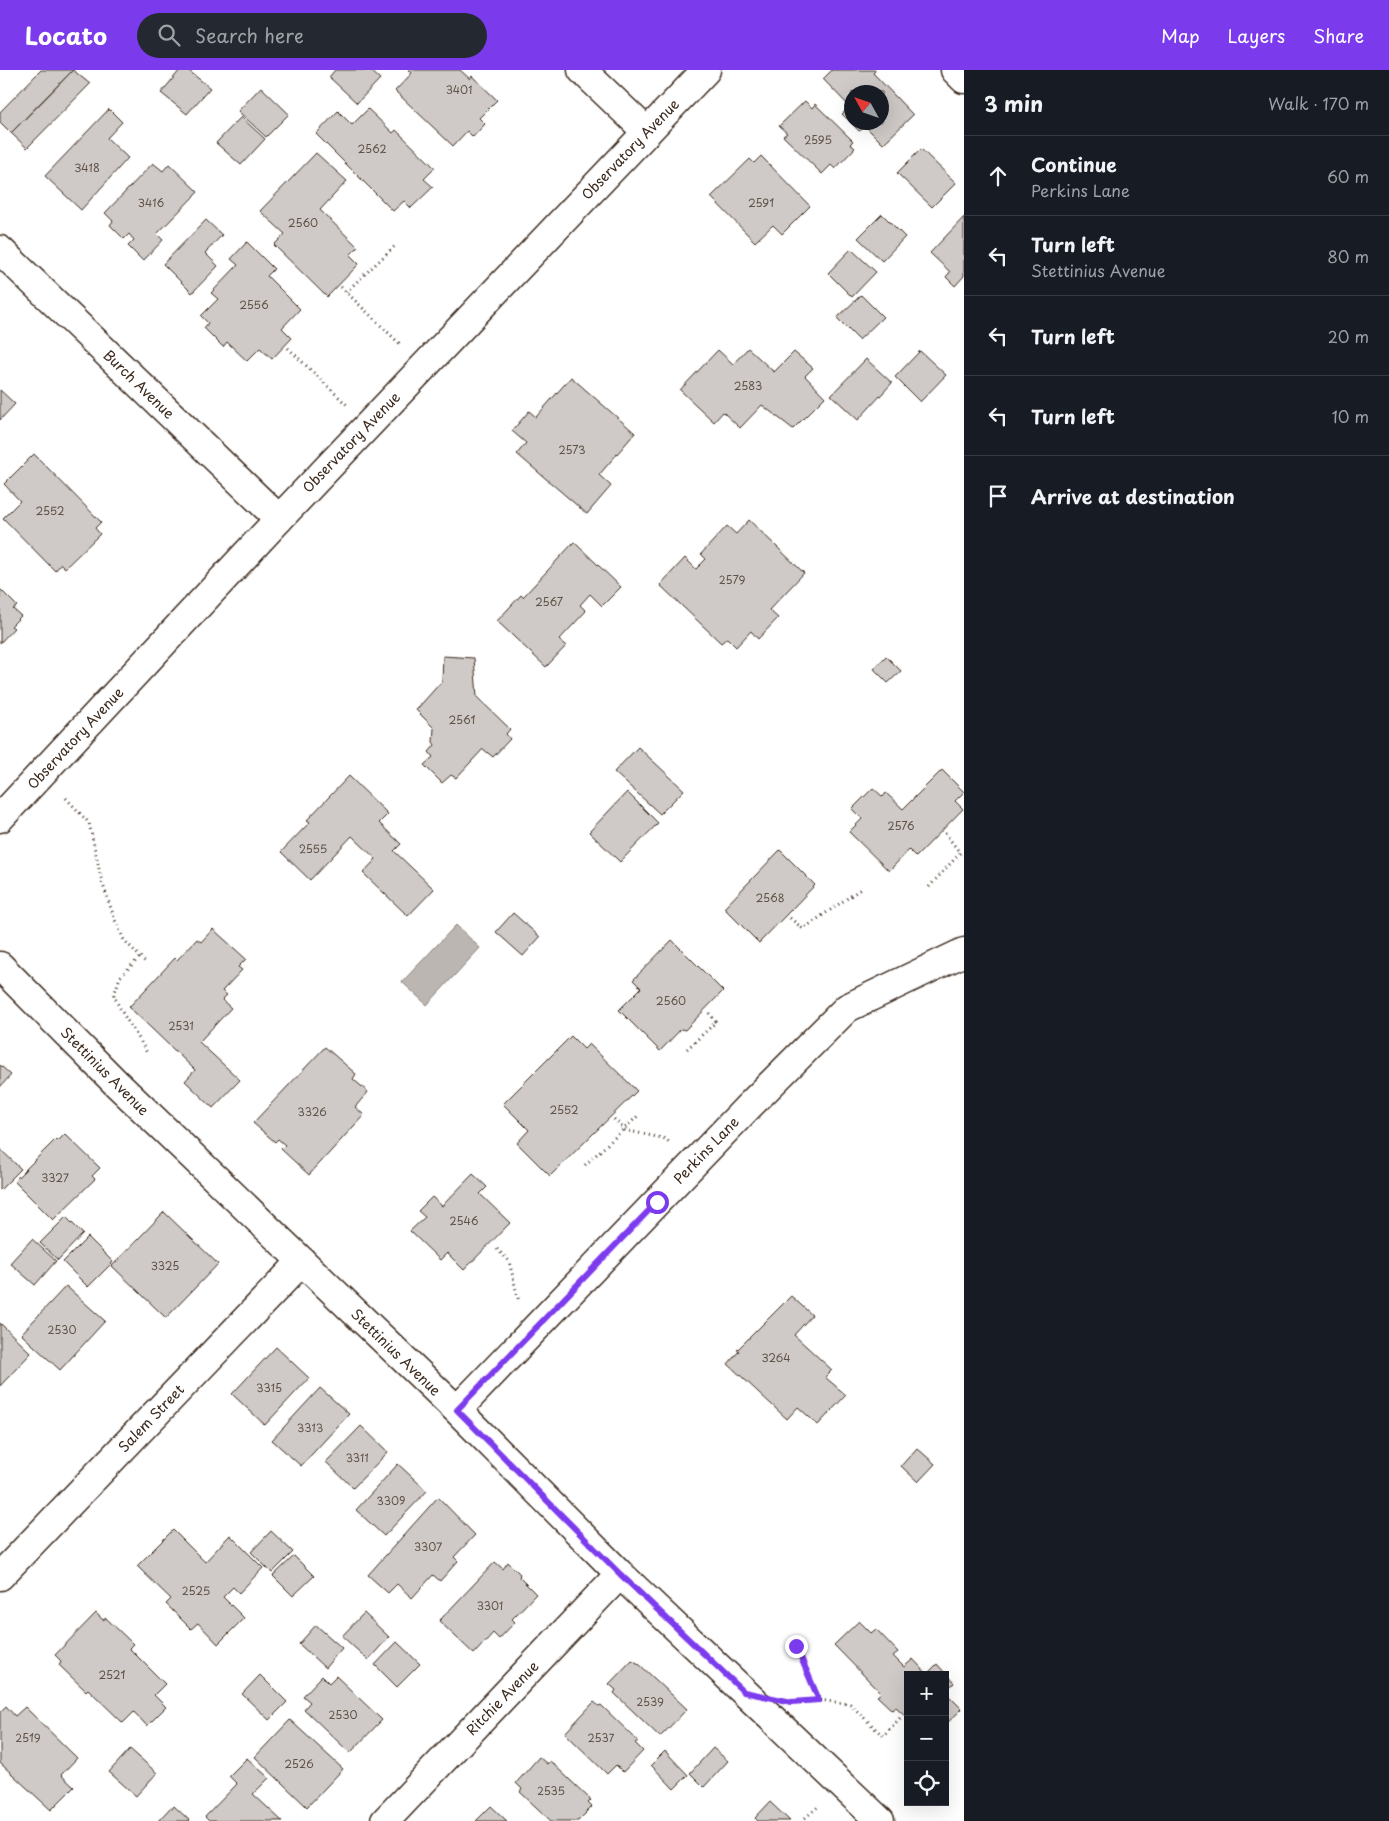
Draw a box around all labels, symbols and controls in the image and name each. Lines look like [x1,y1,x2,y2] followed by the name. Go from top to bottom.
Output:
[137,13,487,58] search box
[25,17,107,53] text: Locato
[155,21,183,49] icon: search
[195,21,304,49] text: Search here
[1161,22,1200,49] text: Map
[1228,22,1285,49] text: Layers
[1313,22,1364,49] text: Share
[446,81,472,98] house number: 3401
[844,85,889,130] north arrow
[984,87,1043,119] text: 3 min
[1268,91,1369,115] text: Walk · 170 m
[576,94,684,204] street label: Observatory Avenue
[804,131,832,148] house number: 2595
[358,140,387,157] house number: 2562
[1031,150,1117,178] text: Continue
[74,159,100,176] house number: 3418
[984,162,1012,190] icon: ahead
[1327,164,1369,188] text: 60 m
[1031,178,1130,202] text: Perkins Lane
[138,194,164,211] house number: 3416
[748,194,774,211] house number: 2591
[288,214,318,231] house number: 2560
[1031,230,1115,258] text: Turn left
[984,242,1012,270] icon: left
[1327,244,1369,268] text: 80 m
[1031,258,1165,282] text: Stettinius Avenue
[239,296,269,313] house number: 2556
[984,322,1012,350] icon: left
[1031,322,1115,350] text: Turn left
[1328,324,1369,348] text: 20 m
[99,345,179,424] street label: Burch Avenue
[734,377,762,394] house number: 2583
[297,387,405,497] street label: Observatory Avenue
[984,402,1012,430] icon: left
[1031,402,1115,430] text: Turn left
[1332,404,1369,428] text: 10 m
[558,441,586,458] house number: 2573
[984,482,1012,510] icon: arrive
[1031,482,1235,510] text: Arrive at destination
[35,502,65,519] house number: 2552
[719,571,745,588] house number: 2579
[535,593,563,610] house number: 2567
[22,682,128,794] street label: Observatory Avenue
[449,711,475,728] house number: 2561
[888,817,915,834] house number: 2576
[299,840,327,857] house number: 2555
[755,889,785,906] house number: 2568
[656,992,686,1009] house number: 2560
[168,1017,194,1034] house number: 2531
[56,1022,154,1120] street label: Stettinius Avenue
[549,1101,579,1118] house number: 2552
[297,1103,327,1120] house number: 3326
[668,1111,744,1188] street label: Perkins Lane
[41,1169,69,1186] house number: 3327
[646,1191,669,1214] route start
[450,1212,479,1229] house number: 2546
[151,1257,179,1274] house number: 3325
[346,1304,446,1401] street label: Stettinius Avenue
[48,1321,76,1338] house number: 2530
[761,1349,791,1366] house number: 3264
[113,1379,189,1457] street label: Salem Street
[256,1379,282,1396] house number: 3315
[297,1419,323,1436] house number: 3313
[345,1449,369,1466] house number: 3311
[377,1492,405,1509] house number: 3309
[414,1538,442,1555] house number: 3307
[182,1582,210,1599] house number: 2525
[477,1597,503,1614] house number: 3301
[785,1635,808,1658] route end
[461,1656,543,1740] street label: Ritchie Avenue
[99,1666,126,1683] house number: 2521
[904,1671,949,1806] map controls
[904,1671,949,1716] button: +
[636,1693,664,1710] house number: 2539
[329,1706,357,1723] house number: 2530
[904,1716,949,1761] button: −
[15,1729,41,1746] house number: 2519
[588,1729,615,1746] house number: 2537
[284,1755,314,1772] house number: 2526
[904,1761,949,1806] button: locate
[537,1782,565,1799] house number: 2535

